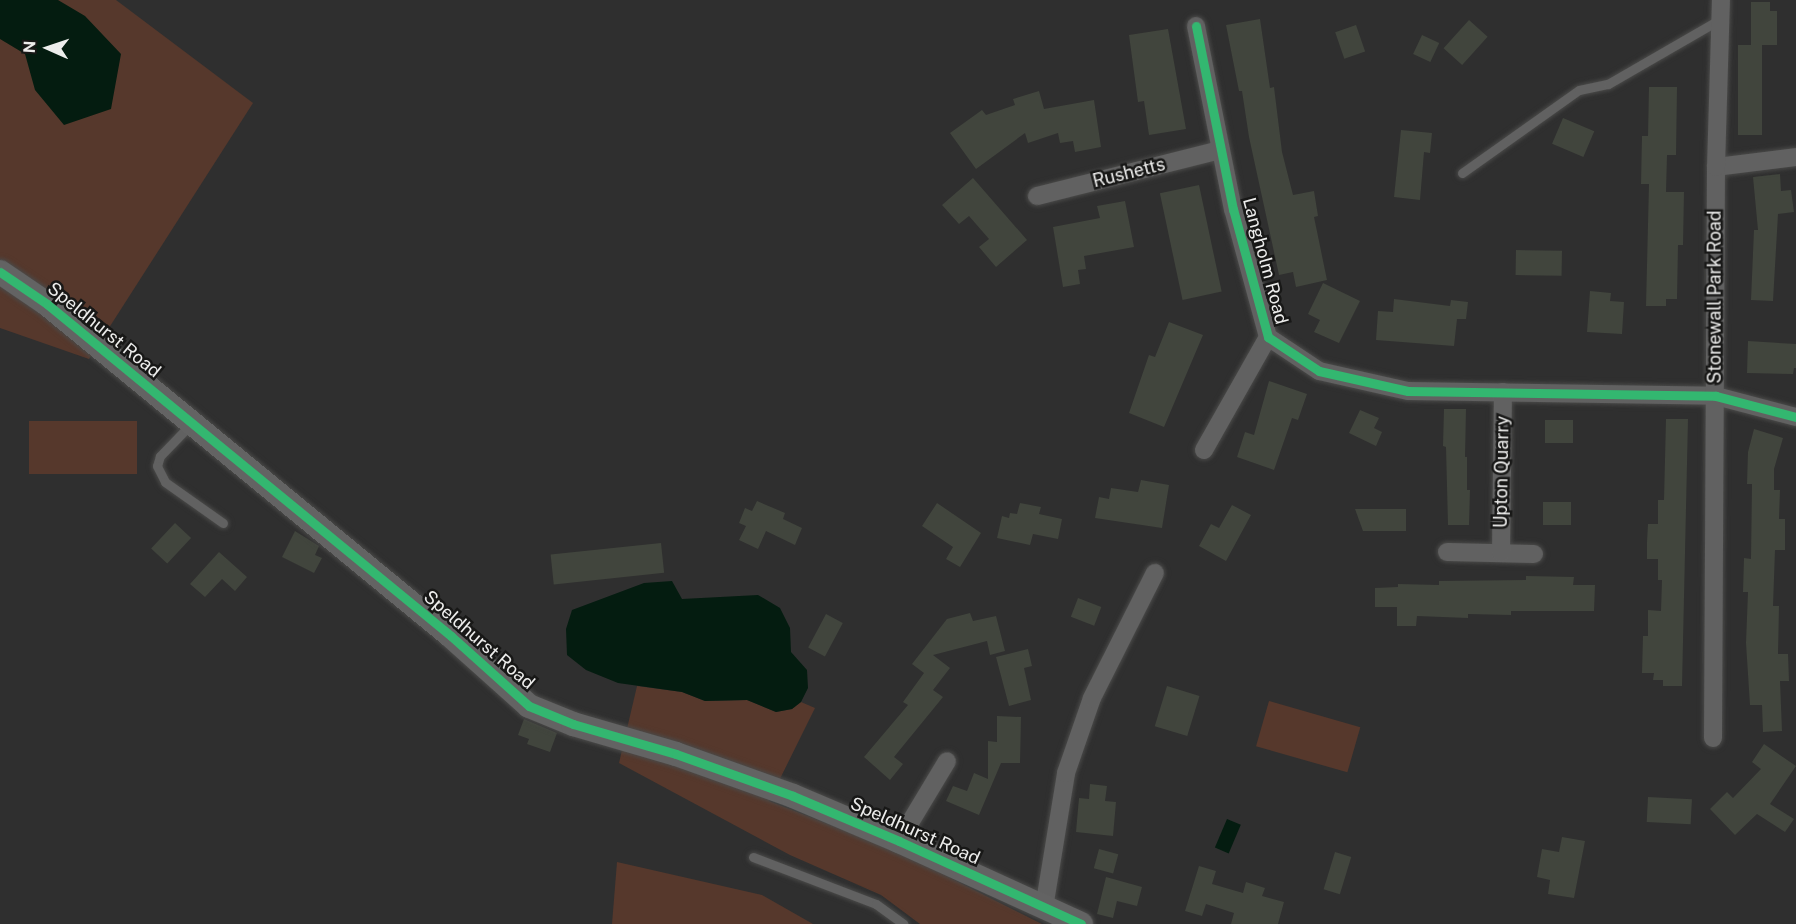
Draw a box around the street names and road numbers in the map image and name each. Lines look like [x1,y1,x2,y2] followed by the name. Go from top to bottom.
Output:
[1091,154,1167,192] street label: Rushetts
[1238,195,1292,327] street label: Langholm Road
[1704,210,1726,384] street label: Stonewall Park Road
[43,278,165,382] street label: Speldhurst Road
[1490,416,1514,528] street label: Upton Quarry
[419,586,539,694] street label: Speldhurst Road
[847,793,983,869] street label: Speldhurst Road

